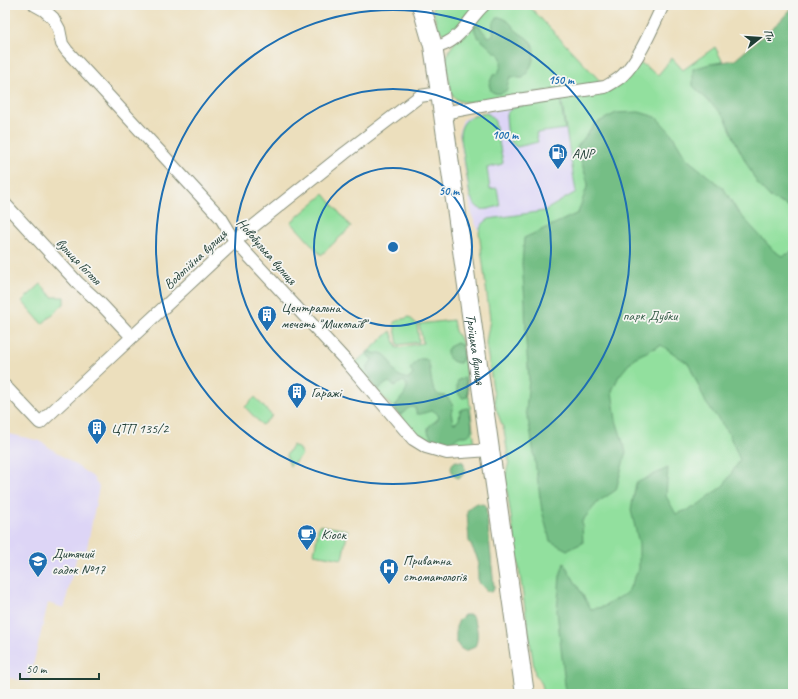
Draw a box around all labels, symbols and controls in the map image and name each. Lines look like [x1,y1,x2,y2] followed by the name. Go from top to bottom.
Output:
[740,18,780,58] north arrow
[761,28,778,44] text: Пн
[548,72,575,88] text: 150 m
[492,127,519,143] text: 100 m
[547,142,569,170] fuel station icon: ANP
[572,145,596,162] place label: ANP
[439,183,460,199] text: 50 m
[233,214,301,289] street label: Новобузька вулиця
[160,225,231,293] street label: Водопійна вулиця
[52,235,106,289] street label: вулиця Гоголя
[386,240,400,254] centre of rings
[281,299,369,332] place label: Центральна мечеть "Миколаїв"
[256,304,278,332] building icon: Центральна мечеть "Миколаїв"
[623,307,679,324] park label: парк Дубки
[462,313,489,387] street label: Троїцька вулиця
[286,381,308,409] building icon: Гаражі
[311,384,344,401] place label: Гаражі
[86,417,108,445] building icon: ЦТП 135/2
[111,420,170,437] place label: ЦТП 135/2
[296,523,318,551] cafe icon: Кіоск
[321,526,348,543] place label: Кіоск
[52,545,106,578] place label: Дитячий садок №17
[27,550,49,578] school or university icon: Дитячий садок №17
[403,552,467,585] place label: Приватна стоматологія
[378,557,400,585] hospital icon: Приватна стоматологія
[20,655,99,681] scale bar
[26,661,48,677] text: 50 m

